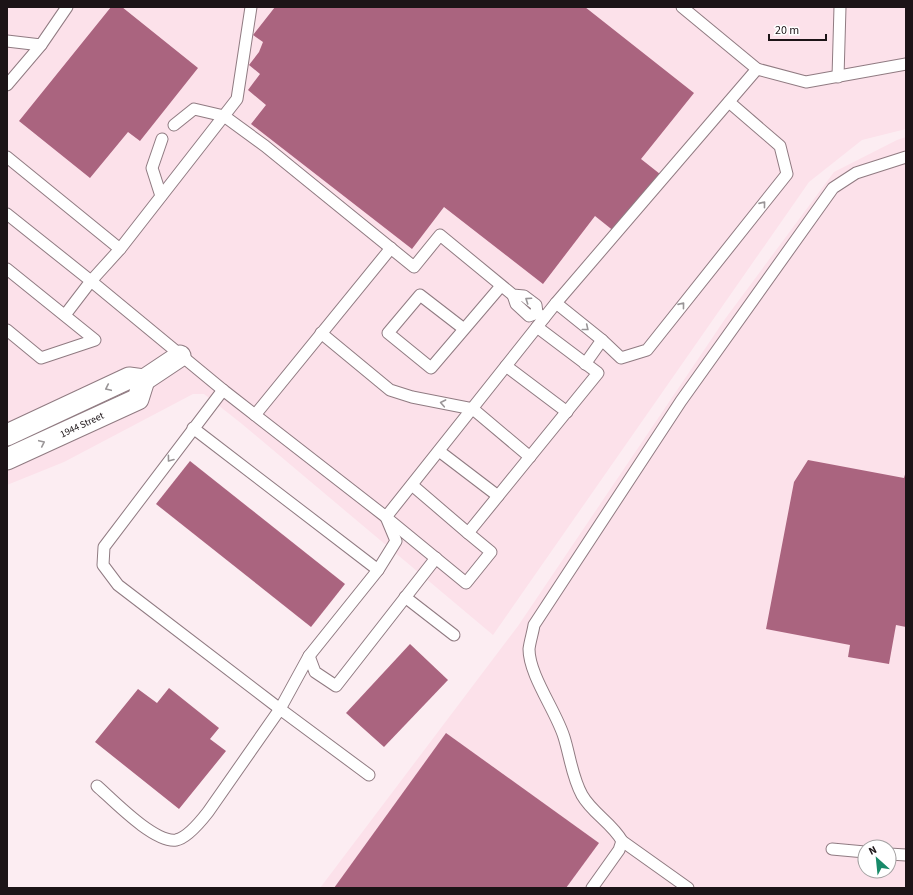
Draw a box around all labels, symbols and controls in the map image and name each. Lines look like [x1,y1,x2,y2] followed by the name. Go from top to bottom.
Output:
[769,16,826,42] scale bar
[775,22,799,39] text: 20 m
[759,201,766,208] one-way arrow
[526,298,533,305] one-way arrow
[678,303,685,310] one-way arrow
[582,323,589,330] one-way arrow
[104,384,111,392] one-way arrow
[439,399,446,408] one-way arrow
[58,408,107,441] street label: 1944 Street
[38,440,46,448] one-way arrow
[168,455,175,462] one-way arrow
[857,839,897,879] north arrow
[866,842,879,859] text: N

